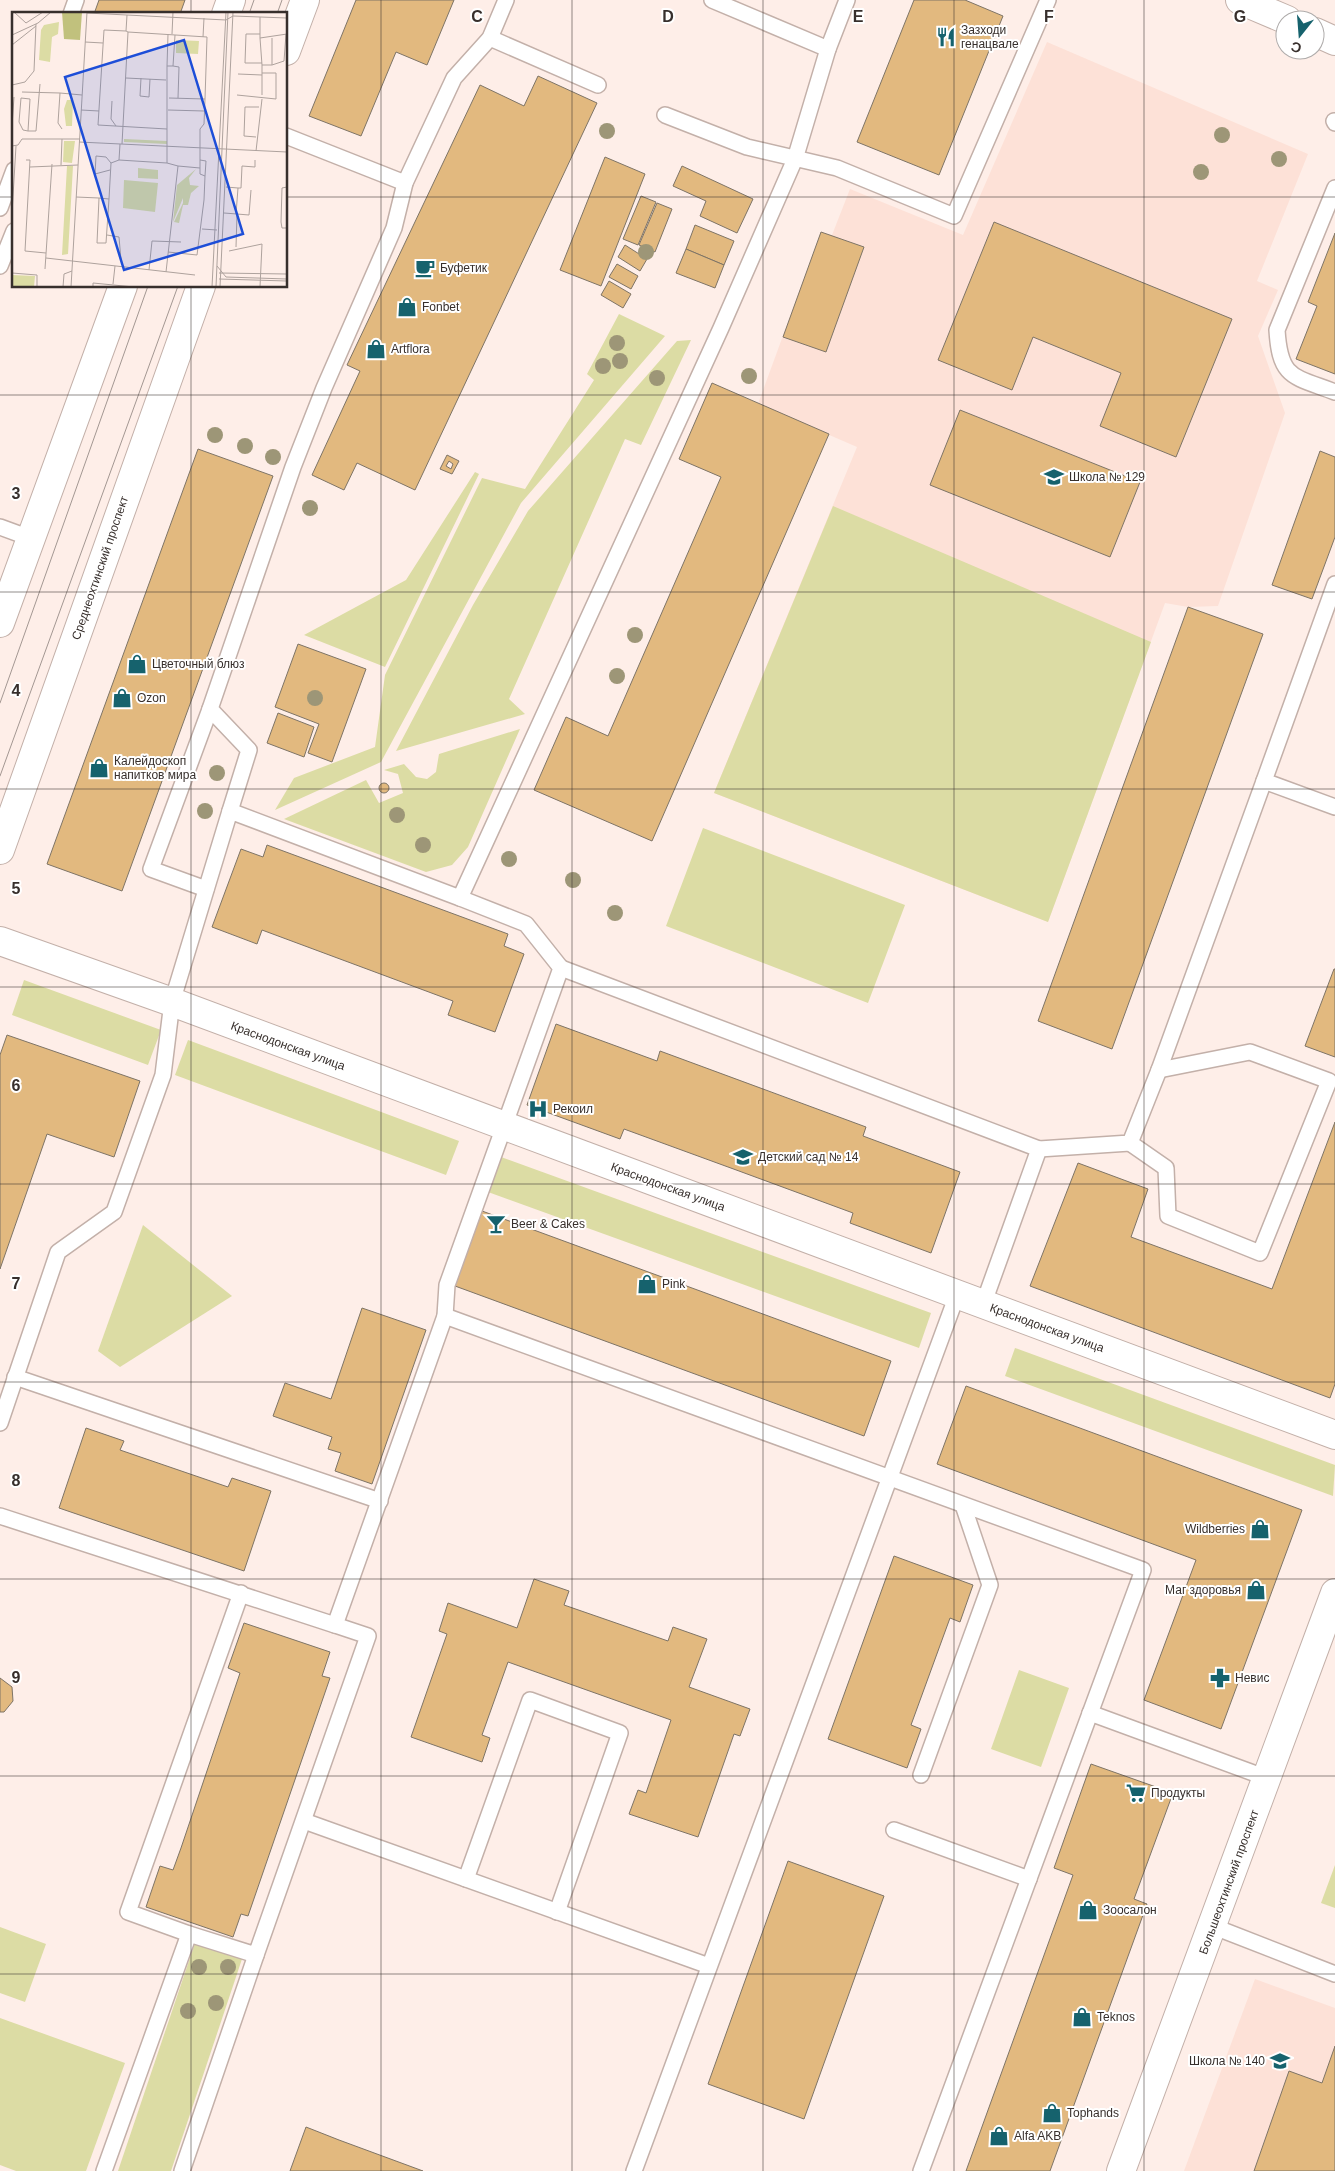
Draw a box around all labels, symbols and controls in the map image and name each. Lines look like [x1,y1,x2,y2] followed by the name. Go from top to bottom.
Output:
[471,8,483,25] text: C
[662,8,674,25] text: D
[853,8,864,25] text: E
[1044,8,1054,25] text: F
[1234,8,1246,25] text: G
[1275,10,1325,60] north arrow
[12,12,288,288] inset map
[961,23,1019,51] place label: Зазходи генацвале
[935,26,957,48] restaurant icon: Зазходи генацвале
[1289,38,1303,57] text: С
[414,257,436,279] cafe icon: Буфетик
[440,261,488,275] place label: Буфетик
[396,296,418,318] shop icon: Fonbet
[422,300,460,314] place label: Fonbet
[365,338,387,360] shop icon: Artflora
[391,342,430,356] place label: Artflora
[1043,466,1065,488] school or university icon: Школа № 129
[1069,470,1145,484] place label: Школа № 129
[12,485,21,502] text: 3
[69,494,131,642] street label: Среднеохтинский проспект
[126,653,148,675] shop icon: Цветочный блюз
[152,657,245,671] place label: Цветочный блюз
[12,682,21,699] text: 4
[111,687,133,709] shop icon: Ozon
[137,691,166,705] place label: Ozon
[114,754,196,782] place label: Калейдоскоп напитков мира
[88,757,110,779] shop icon: Калейдоскоп напитков мира
[12,880,21,897] text: 5
[229,1019,347,1073] street label: Краснодонская улица
[12,1077,21,1094] text: 6
[527,1098,549,1120] hospital icon: Рекоил
[553,1102,593,1116] place label: Рекоил
[732,1146,754,1168] school or university icon: Детский сад № 14
[758,1150,859,1164] place label: Детский сад № 14
[609,1160,727,1214] street label: Краснодонская улица
[485,1213,507,1235] bar icon: Beer & Cakes
[511,1217,585,1231] place label: Beer & Cakes
[636,1273,658,1295] shop icon: Pink
[12,1275,21,1292] text: 7
[662,1277,686,1291] place label: Pink
[988,1301,1106,1355] street label: Краснодонская улица
[12,1472,21,1489] text: 8
[1249,1518,1271,1540] shop icon: Wildberries
[1185,1522,1245,1536] place label: Wildberries
[1245,1579,1267,1601] shop icon: Маг здоровья
[1165,1583,1241,1597] place label: Маг здоровья
[1209,1667,1231,1689] pharmacy icon: Невис
[12,1669,21,1686] text: 9
[1235,1671,1269,1685] place label: Невис
[1125,1782,1147,1804] supermarket icon: Продукты
[1151,1786,1205,1800] place label: Продукты
[1196,1807,1262,1956] street label: Большеохтинский проспект
[1077,1899,1099,1921] shop icon: Зоосалон
[1103,1903,1157,1917] place label: Зоосалон
[1071,2006,1093,2028] shop icon: Teknos
[1097,2010,1135,2024] place label: Teknos
[1269,2050,1291,2072] school or university icon: Школа № 140
[1189,2054,1265,2068] place label: Школа № 140
[1041,2102,1063,2124] shop icon: Tophands
[1067,2106,1119,2120] place label: Tophands
[988,2125,1010,2147] shop icon: Alfa AKB
[1014,2129,1061,2143] place label: Alfa AKB

